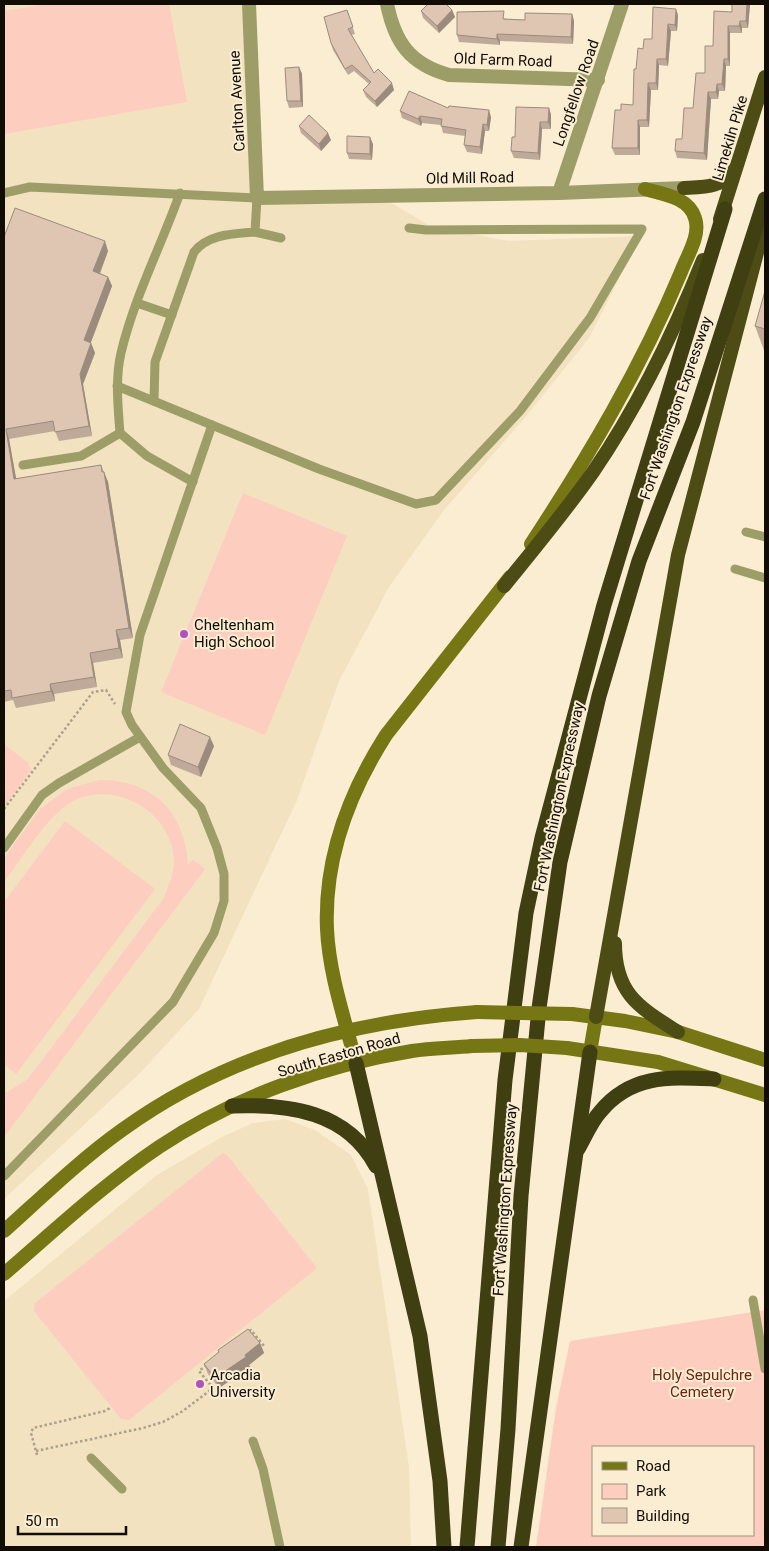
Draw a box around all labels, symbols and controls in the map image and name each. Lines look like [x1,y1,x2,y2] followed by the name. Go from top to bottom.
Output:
[549,37,603,149] street label: Longfellow Road
[453,49,553,71] street label: Old Farm Road
[225,50,249,152] street label: Carlton Avenue
[708,93,752,183] street label: Limekiln Pike
[426,168,514,188] street label: Old Mill Road
[636,314,716,502] street label: Fort Washington Expressway
[194,616,275,651] place label: Cheltenham High School
[178,628,190,640] marker: Cheltenham High School
[530,701,588,893] street label: Fort Washington Expressway
[276,1029,402,1081] street label: South Easton Road
[489,1103,521,1297] street label: Fort Washington Expressway
[210,1366,275,1401] place label: Arcadia University
[652,1366,752,1401] park label: Holy Sepulchre Cemetery
[194,1378,206,1390] marker: Arcadia University
[592,1446,754,1536] legend
[636,1457,670,1475] text: Road
[636,1482,667,1500] text: Park
[18,1504,125,1536] scale bar
[636,1507,690,1525] text: Building
[25,1512,59,1530] text: 50 m

